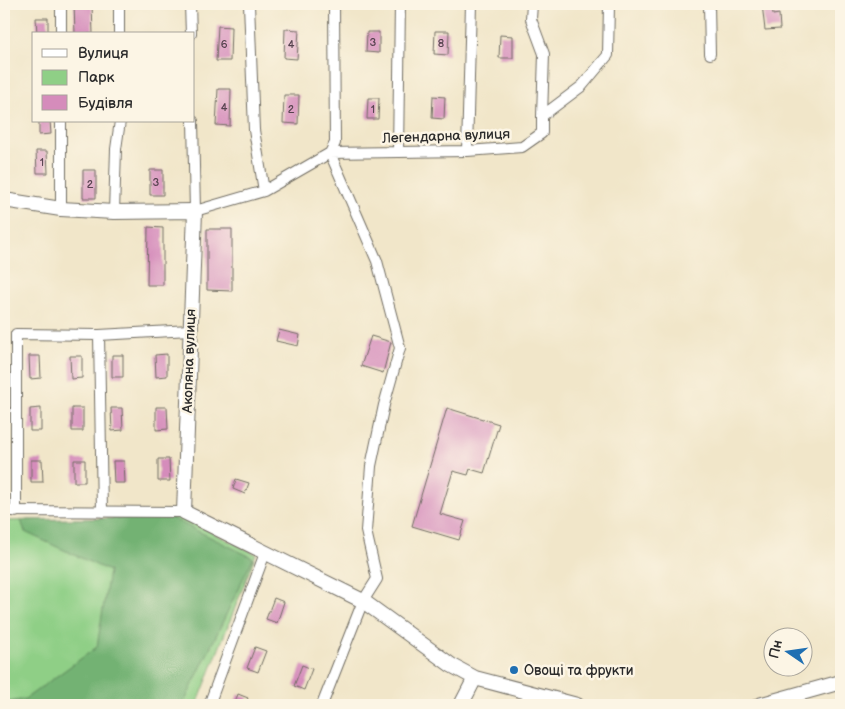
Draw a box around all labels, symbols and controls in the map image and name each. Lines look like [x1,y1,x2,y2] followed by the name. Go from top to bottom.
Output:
[32,32,195,122] legend
[370,36,377,49] house number: 3
[438,37,444,50] house number: 8
[221,38,228,51] house number: 6
[288,38,295,51] house number: 4
[78,44,129,63] text: Вулиця
[78,68,115,87] text: Парк
[78,94,133,113] text: Будівля
[221,101,228,114] house number: 4
[288,103,295,116] house number: 2
[371,103,375,116] house number: 1
[381,125,511,147] street label: Легендарна вулиця
[40,156,44,169] house number: 1
[153,176,160,189] house number: 3
[87,178,94,191] house number: 2
[179,308,199,414] street label: Акопяна вулиця
[762,626,812,676] north arrow
[765,638,786,660] text: Пн
[524,662,634,679] place label: Овощі та фрукти
[508,664,520,676] marker: Овощі та фрукти

